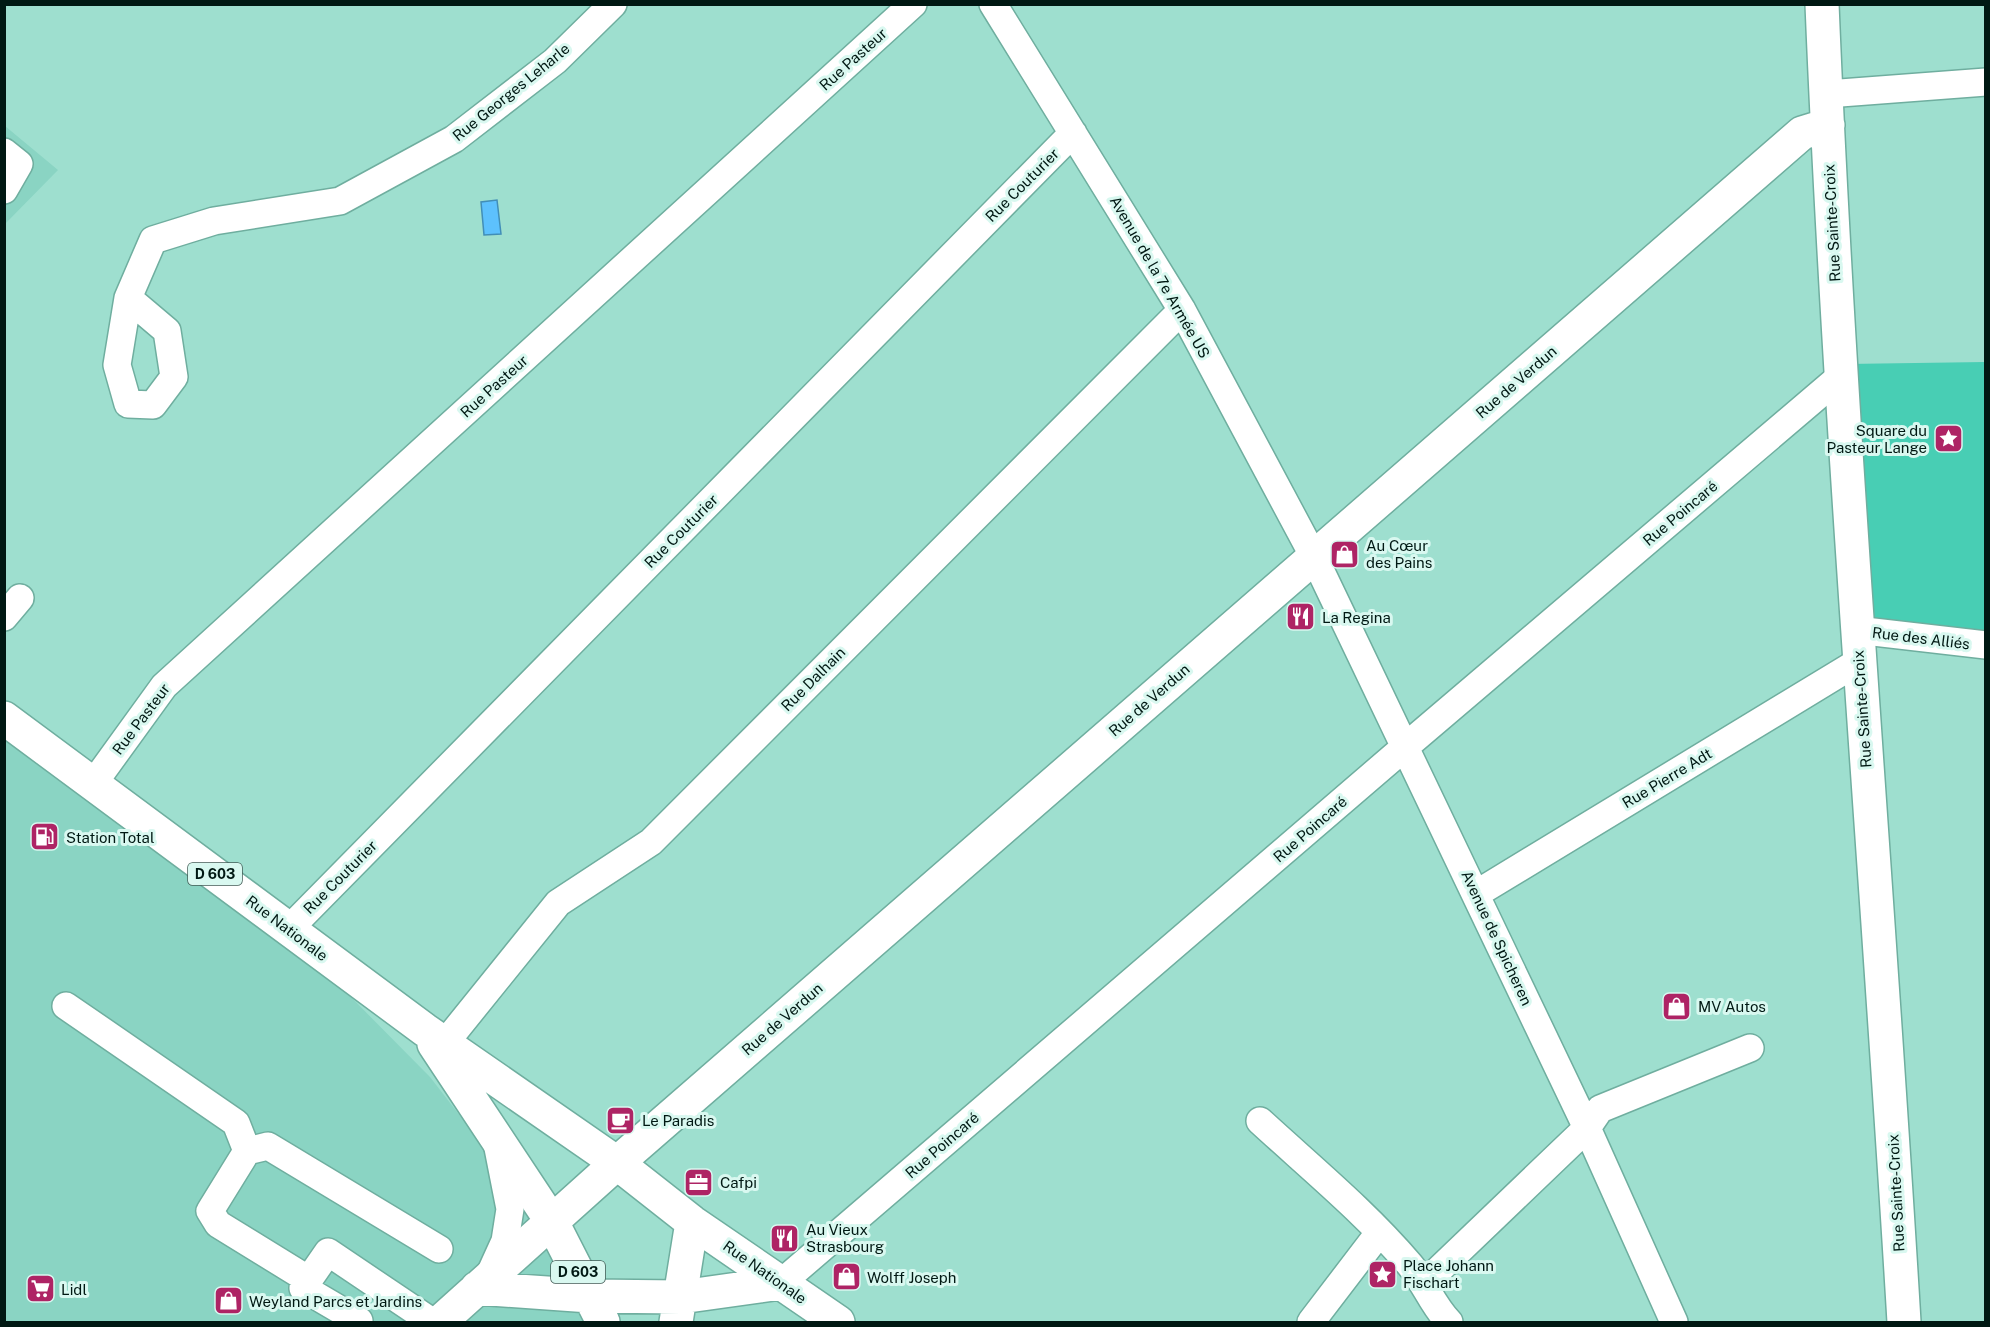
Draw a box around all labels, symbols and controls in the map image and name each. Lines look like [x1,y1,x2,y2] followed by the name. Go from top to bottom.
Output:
[816,24,890,94] street label: Rue Pasteur
[449,40,573,144] street label: Rue Georges Leharle
[982,145,1062,225] street label: Rue Couturier
[1820,164,1844,282] street label: Rue Sainte-Croix
[1107,193,1213,361] street label: Avenue de la 7e Armée US
[1472,342,1560,422] street label: Rue de Verdun
[457,351,531,421] street label: Rue Pasteur
[1827,422,1927,456] place label: Square du Pasteur Lange
[1932,423,1964,455] place icon: Square du Pasteur Lange
[1639,477,1721,549] street label: Rue Poincaré
[641,491,721,571] street label: Rue Couturier
[1366,537,1432,571] place label: Au Cœur des Pains
[1329,538,1361,570] shop icon: Au Cœur des Pains
[1285,601,1317,633] restaurant icon: La Regina
[1322,609,1391,626] place label: La Regina
[1871,624,1971,652] street label: Rue des Alliés
[778,644,848,714] street label: Rue Dalhain
[1849,650,1875,768] street label: Rue Sainte-Croix
[1105,660,1193,740] street label: Rue de Verdun
[109,680,173,758] street label: Rue Pasteur
[1619,745,1715,811] street label: Rue Pierre Adt
[1270,792,1350,866] street label: Rue Poincaré
[29,821,61,853] fuel station icon: Station Total
[66,829,154,846] place label: Station Total
[300,837,380,917] street label: Rue Couturier
[188,863,242,885] road number: D 603
[1458,868,1536,1008] street label: Avenue de Spicheren
[243,892,331,964] street label: Rue Nationale
[738,979,826,1059] street label: Rue de Verdun
[1661,990,1693,1022] shop icon: MV Autos
[1698,998,1766,1015] place label: MV Autos
[605,1104,637,1136] cafe icon: Le Paradis
[902,1108,982,1182] street label: Rue Poincaré
[642,1112,714,1129] place label: Le Paradis
[1884,1134,1908,1252] street label: Rue Sainte-Croix
[683,1166,715,1198] office icon: Cafpi
[720,1174,757,1191] place label: Cafpi
[806,1221,884,1255] place label: Au Vieux Strasbourg
[769,1222,801,1254] restaurant icon: Au Vieux Strasbourg
[720,1237,810,1307] street label: Rue Nationale
[1403,1257,1494,1291] place label: Place Johann Fischart
[1366,1258,1398,1290] place icon: Place Johann Fischart
[551,1261,605,1283] road number: D 603
[830,1261,862,1293] shop icon: Wolff Joseph
[867,1269,956,1286] place label: Wolff Joseph
[24,1273,56,1305] supermarket icon: Lidl
[61,1281,87,1298] place label: Lidl
[212,1285,244,1317] shop icon: Weyland Parcs et Jardins
[249,1293,422,1310] place label: Weyland Parcs et Jardins

